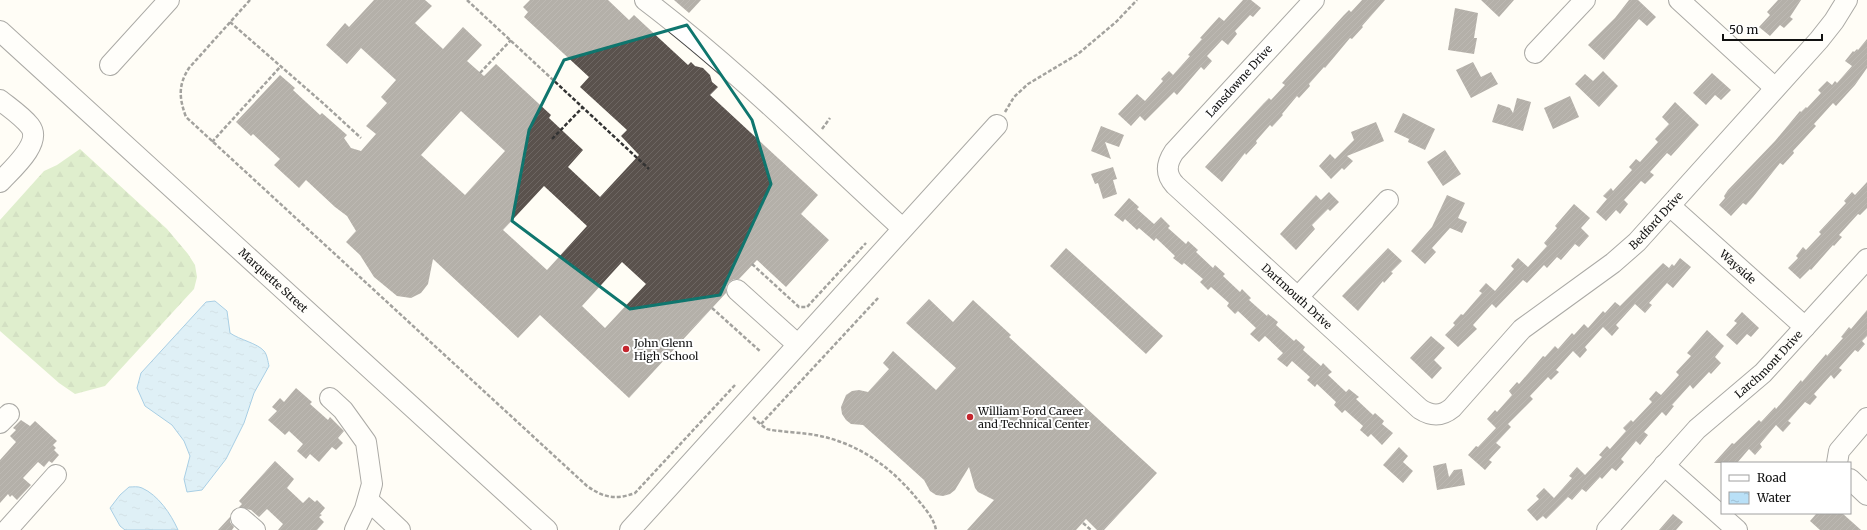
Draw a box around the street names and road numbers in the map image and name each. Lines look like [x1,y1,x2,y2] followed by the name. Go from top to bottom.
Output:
[1203,42,1275,120] street label: Lansdowne Drive
[1626,189,1686,253] street label: Bedford Drive
[236,245,311,316] street label: Marquette Street
[1716,246,1759,287] street label: Wayside
[1259,261,1335,332] street label: Dartmouth Drive
[1732,327,1806,401] street label: Larchmont Drive

